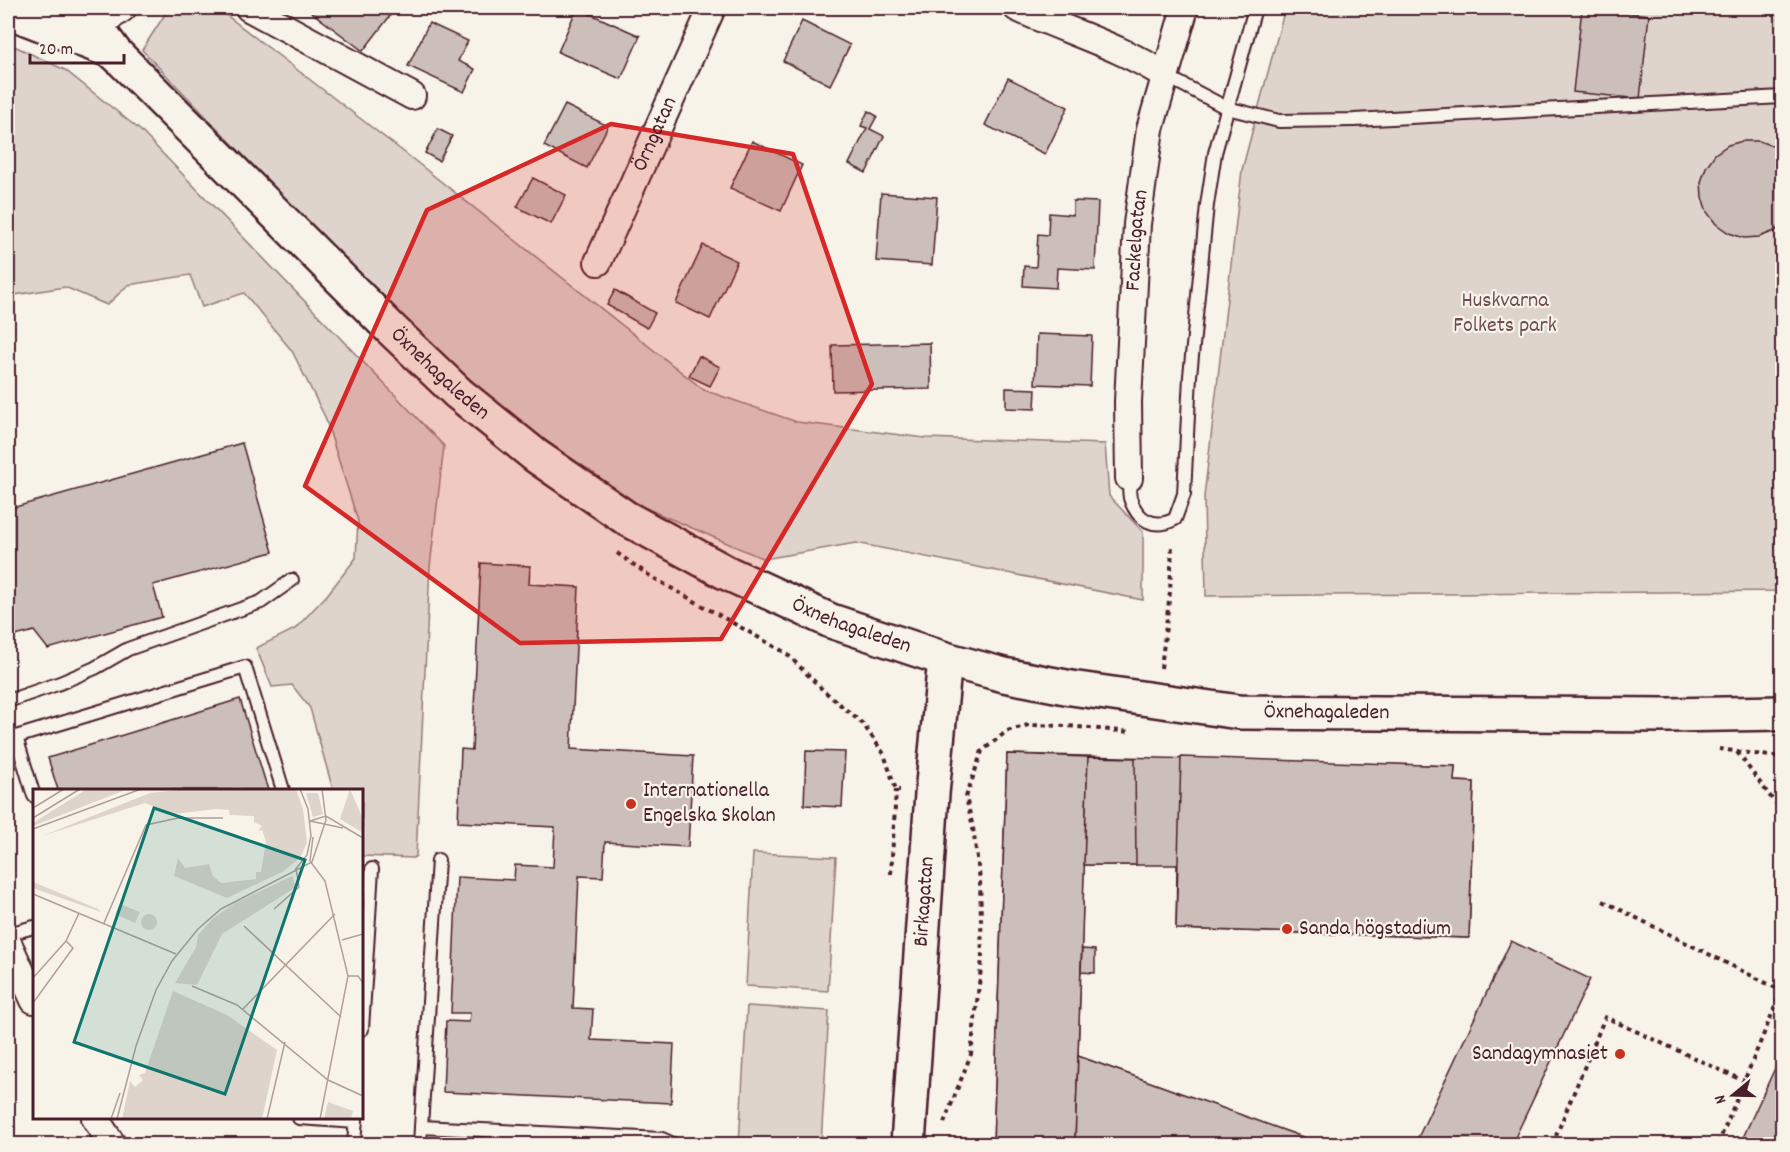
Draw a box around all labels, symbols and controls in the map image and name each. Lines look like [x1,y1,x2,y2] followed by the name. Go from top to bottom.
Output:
[30,27,124,65] scale bar
[39,38,73,63] text: 20 m
[625,92,686,177] street label: Örngatan
[1118,188,1157,292] street label: Fackelgatan
[1453,286,1557,342] park label: Huskvarna Folkets park
[383,320,496,428] street label: Öxnehagaleden
[786,589,915,662] street label: Öxnehagaleden
[1264,697,1389,729] street label: Öxnehagaleden
[643,776,776,832] place label: Internationella Engelska Skolan
[33,789,363,1119] inset map
[624,797,638,811] marker: Internationella Engelska Skolan
[906,855,943,948] street label: Birkagatan
[1299,914,1451,945] place label: Sanda högstadium
[1280,922,1294,936] marker: Sanda högstadium
[1472,1039,1608,1070] place label: Sandagymnasiet
[1613,1047,1627,1061] marker: Sandagymnasiet
[1703,1065,1763,1125] north arrow
[1709,1091,1733,1107] text: N

